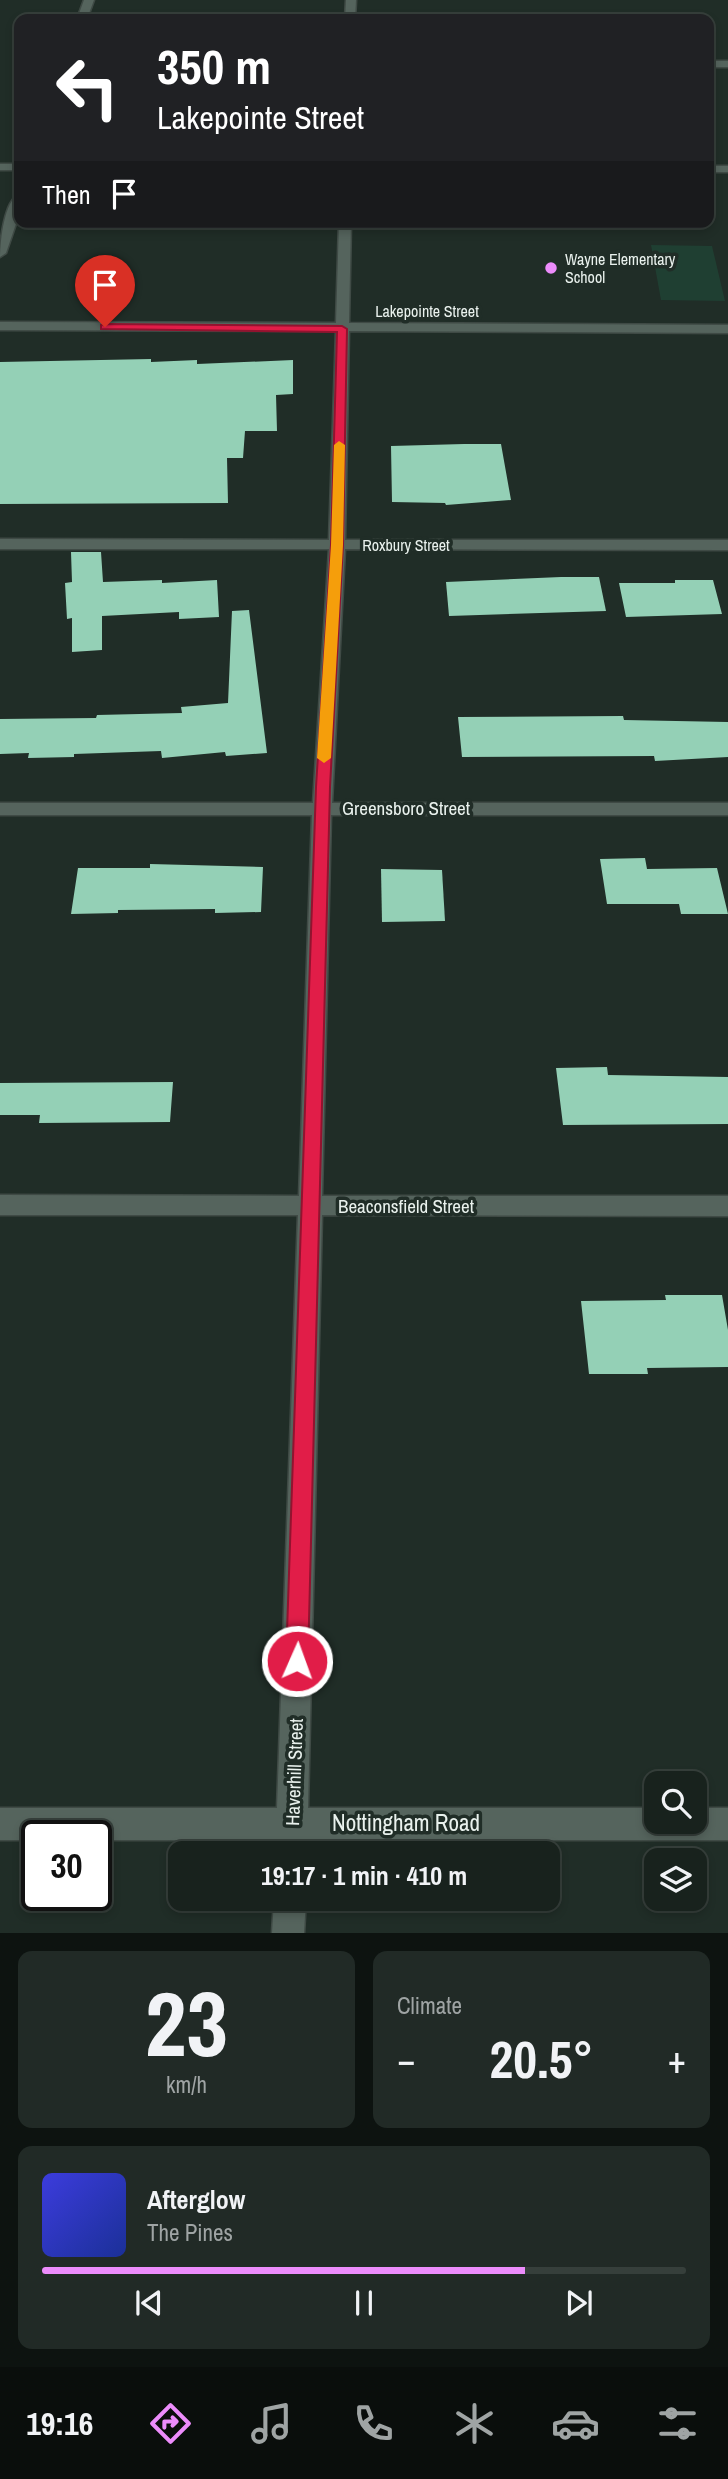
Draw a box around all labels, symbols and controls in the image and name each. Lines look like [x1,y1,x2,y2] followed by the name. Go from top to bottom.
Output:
[157,33,271,99] text: 350 m
[42,42,133,133] icon: left
[157,96,364,139] text: Lakepointe Street
[105,175,143,213] icon: arrive
[42,177,91,212] text: Then
[565,248,676,288] place label: Wayne Elementary School
[75,255,135,327] pin
[543,260,559,276] marker: Wayne Elementary School
[86,266,124,304] icon: arrive
[375,300,479,322] street label: Lakepointe Street
[362,534,450,556] street label: Roxbury Street
[342,795,471,821] street label: Greensboro Street
[338,1193,475,1219] street label: Beaconsfield Street
[260,1624,334,1698] position arrow
[279,1717,309,1826] street label: Haverhill Street
[644,1771,707,1911] map controls
[644,1771,707,1834] button: search
[332,1807,480,1838] street label: Nottingham Road
[21,1820,112,1911] speed limit sign: 30
[644,1848,707,1911] button: layers
[261,1858,467,1893] text: 19:17 · 1 min · 410 m
[145,1962,228,2084] text: 23
[397,1990,462,2021] text: Climate
[490,2024,593,2094] text: 20.5°
[397,2034,415,2085] text: −
[668,2034,686,2085] text: +
[166,2069,207,2100] text: km/h
[147,2182,245,2217] text: Afterglow
[147,2217,233,2248] text: The Pines
[130,2284,168,2322] icon: previous
[345,2284,383,2322] icon: pause
[560,2284,598,2322] icon: next
[146,2399,195,2448] icon: directions
[247,2399,296,2448] icon: music
[349,2399,398,2448] icon: phone
[450,2399,499,2448] icon: climate
[551,2399,600,2448] icon: car
[653,2399,702,2448] icon: filters
[26,2402,93,2445] text: 19:16

